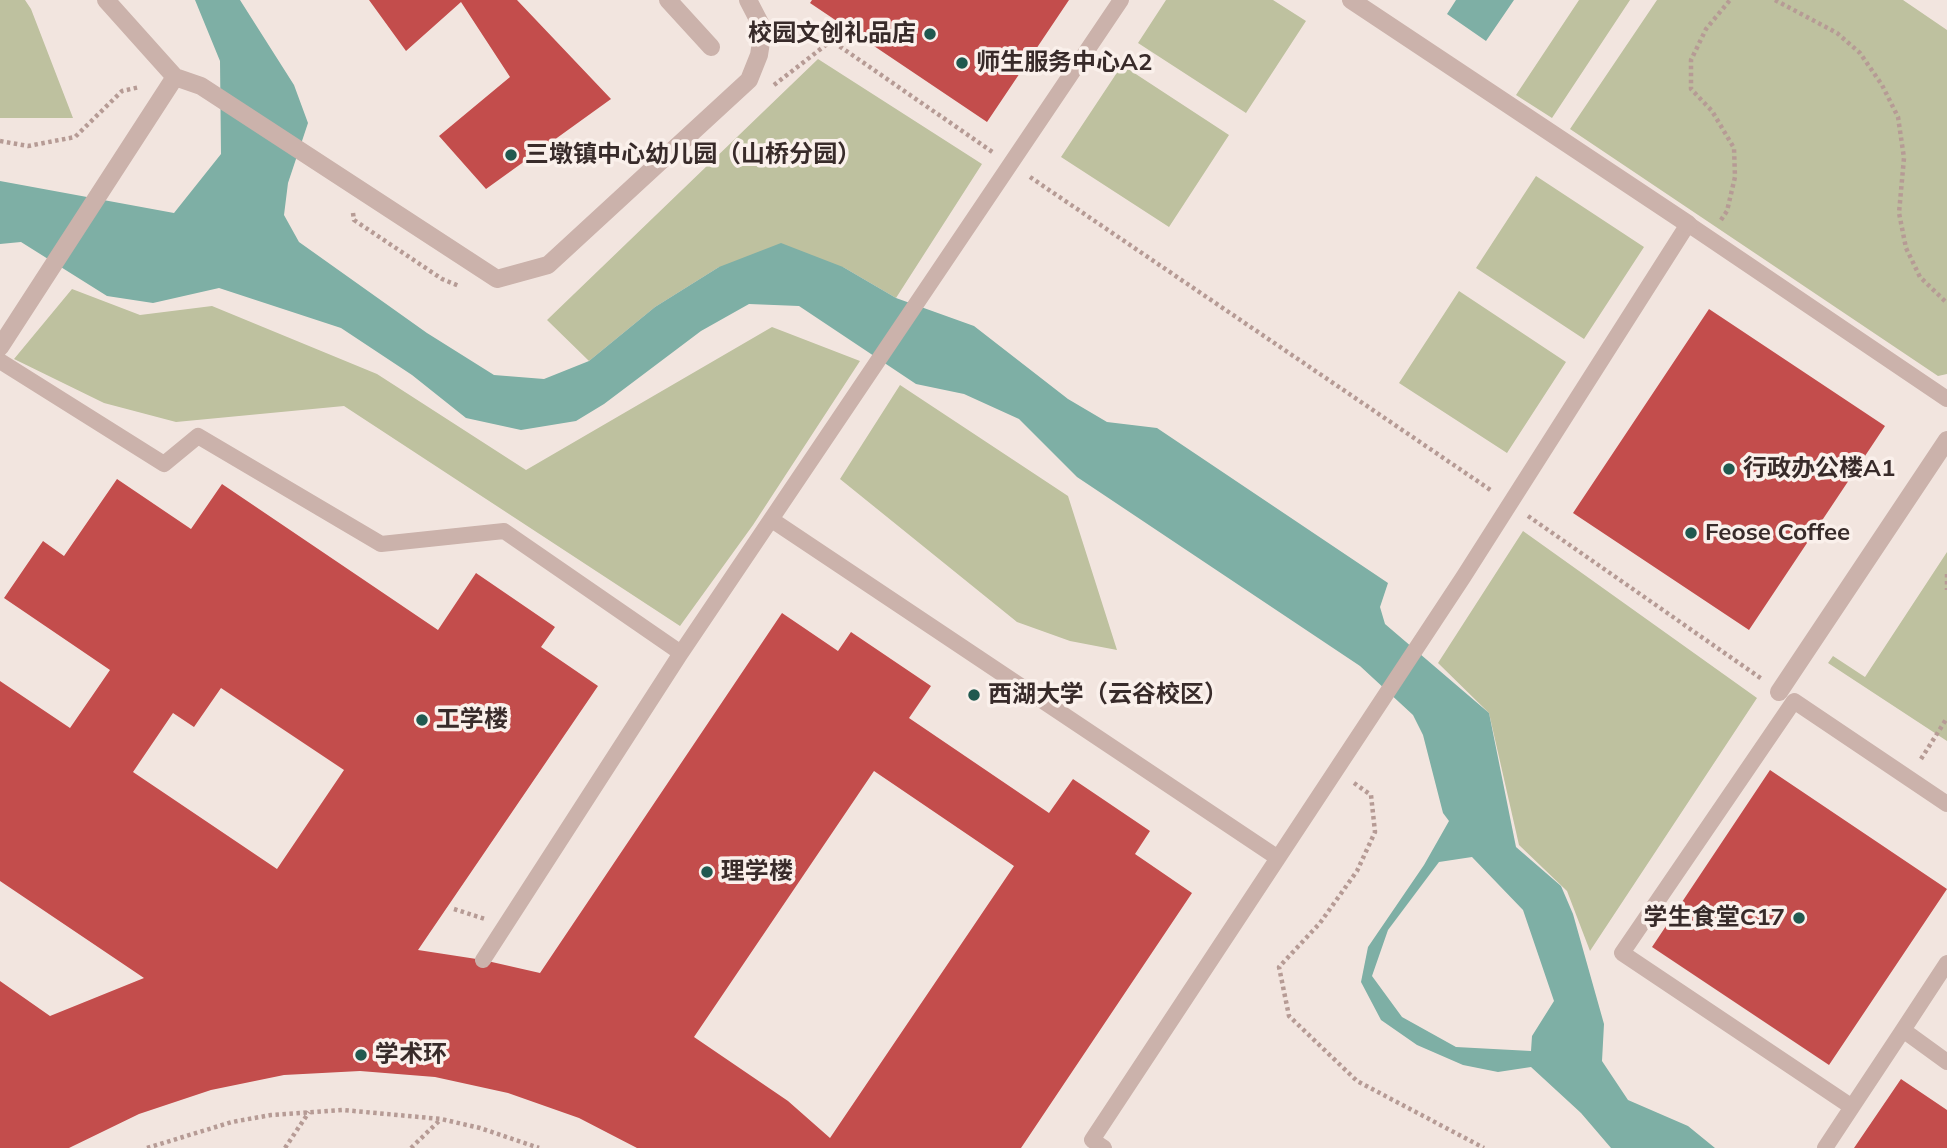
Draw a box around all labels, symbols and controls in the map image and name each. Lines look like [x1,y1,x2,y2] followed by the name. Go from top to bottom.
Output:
[748,20,916,48] place label: 校园文创礼品店
[922,26,938,42] marker: 校园文创礼品店
[976,49,1152,77] place label: 师生服务中心A2
[954,55,970,71] marker: 师生服务中心A2
[525,141,861,169] place label: 三墩镇中心幼儿园（山桥分园）
[503,147,519,163] marker: 三墩镇中心幼儿园（山桥分园）
[1743,455,1895,483] place label: 行政办公楼A1
[1721,461,1737,477] marker: 行政办公楼A1
[1705,519,1850,547] place label: Feose Coffee
[1683,525,1699,541] marker: Feose Coffee
[988,681,1228,709] place label: 西湖大学（云谷校区）
[966,687,982,703] marker: 西湖大学（云谷校区）
[436,706,508,734] place label: 工学楼
[414,712,430,728] marker: 工学楼
[721,858,793,886] place label: 理学楼
[699,864,715,880] marker: 理学楼
[1644,904,1785,932] place label: 学生食堂C17
[1791,910,1807,926] marker: 学生食堂C17
[375,1041,447,1069] place label: 学术环
[353,1047,369,1063] marker: 学术环

